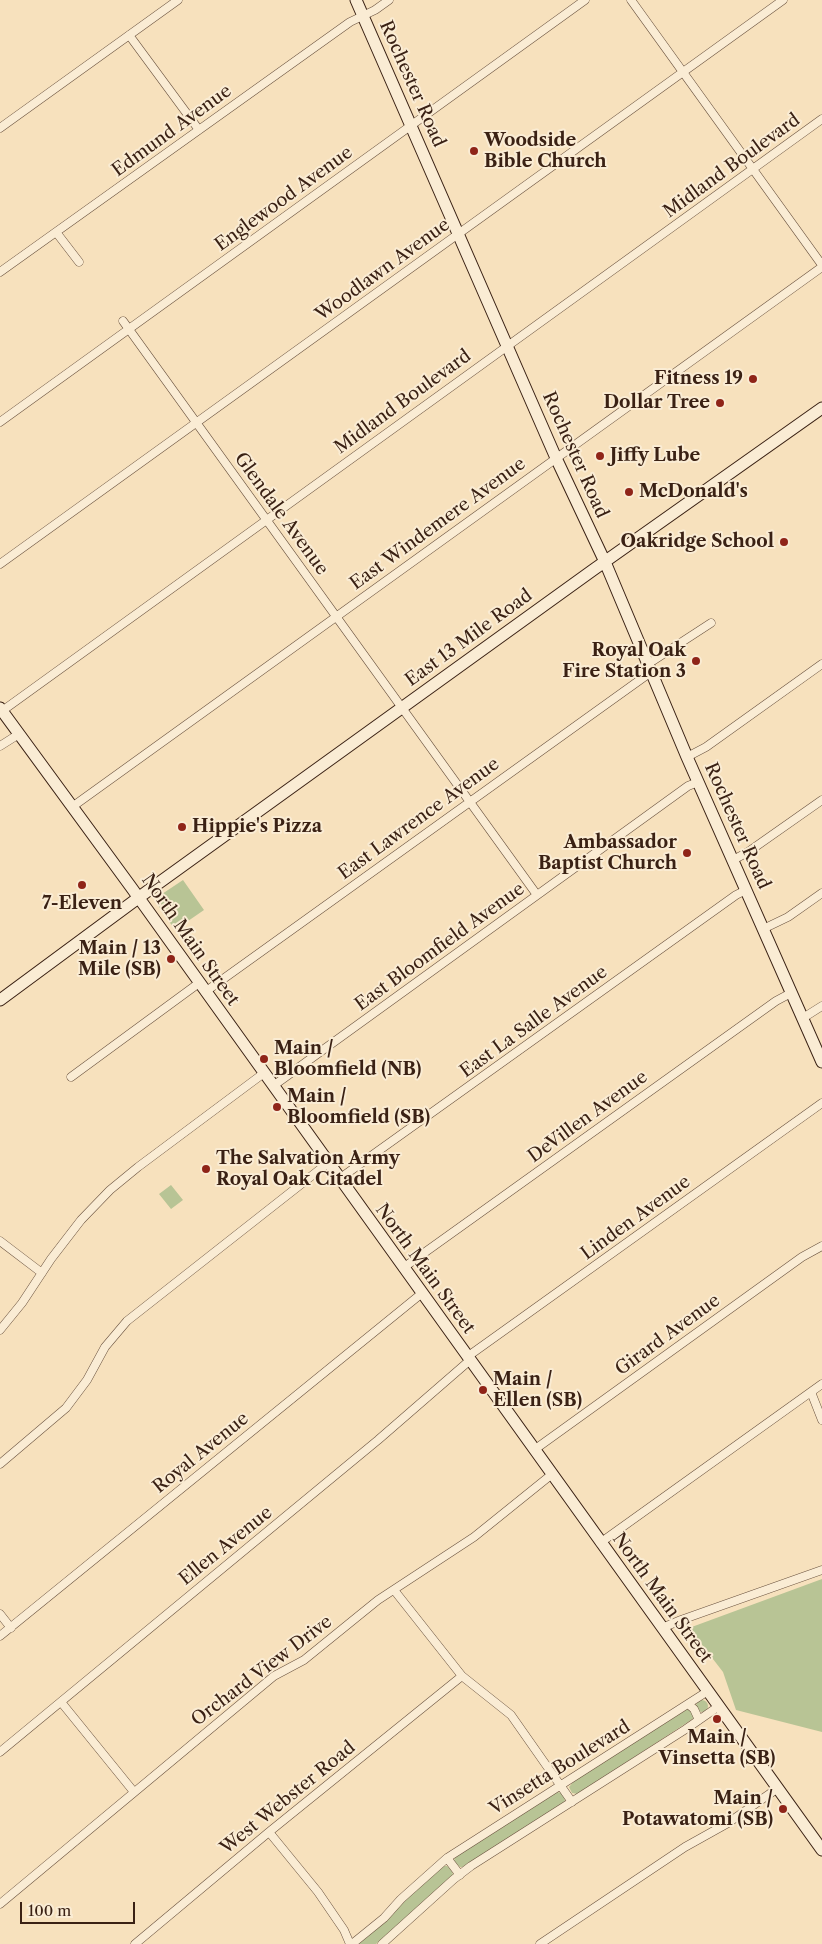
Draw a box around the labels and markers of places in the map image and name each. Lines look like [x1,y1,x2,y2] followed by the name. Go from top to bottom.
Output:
[484,130,607,172] place label: Woodside Bible Church
[468,145,480,157] marker: Woodside Bible Church
[654,368,743,390] place label: Fitness 19
[747,373,759,385] marker: Fitness 19
[603,392,710,414] place label: Dollar Tree
[714,397,726,409] marker: Dollar Tree
[610,445,700,467] place label: Jiffy Lube
[594,450,606,462] marker: Jiffy Lube
[639,481,748,503] place label: McDonald's
[623,486,635,498] marker: McDonald's
[621,531,774,553] place label: Oakridge School
[778,536,790,548] marker: Oakridge School
[562,640,686,682] place label: Royal Oak Fire Station 3
[690,655,702,667] marker: Royal Oak Fire Station 3
[192,816,322,838] place label: Hippie's Pizza
[176,821,188,833] marker: Hippie's Pizza
[538,832,677,874] place label: Ambassador Baptist Church
[681,847,693,859] marker: Ambassador Baptist Church
[76,879,88,891] marker: 7-Eleven
[42,893,122,915] place label: 7-Eleven
[78,938,161,981] place label: Main / 13 Mile (SB)
[165,953,177,965] marker: Main / 13 Mile (SB)
[274,1038,421,1080] place label: Main / Bloomfield (NB)
[258,1053,270,1065] marker: Main / Bloomfield (NB)
[287,1086,430,1128] place label: Main / Bloomfield (SB)
[271,1101,283,1113] marker: Main / Bloomfield (SB)
[216,1148,400,1190] place label: The Salvation Army Royal Oak Citadel
[200,1163,212,1175] marker: The Salvation Army Royal Oak Citadel
[493,1369,582,1412] place label: Main / Ellen (SB)
[477,1384,489,1396] marker: Main / Ellen (SB)
[711,1713,723,1725] marker: Main / Vinsetta (SB)
[659,1727,775,1770] place label: Main / Vinsetta (SB)
[622,1788,773,1830] place label: Main / Potawatomi (SB)
[777,1803,789,1815] marker: Main / Potawatomi (SB)

